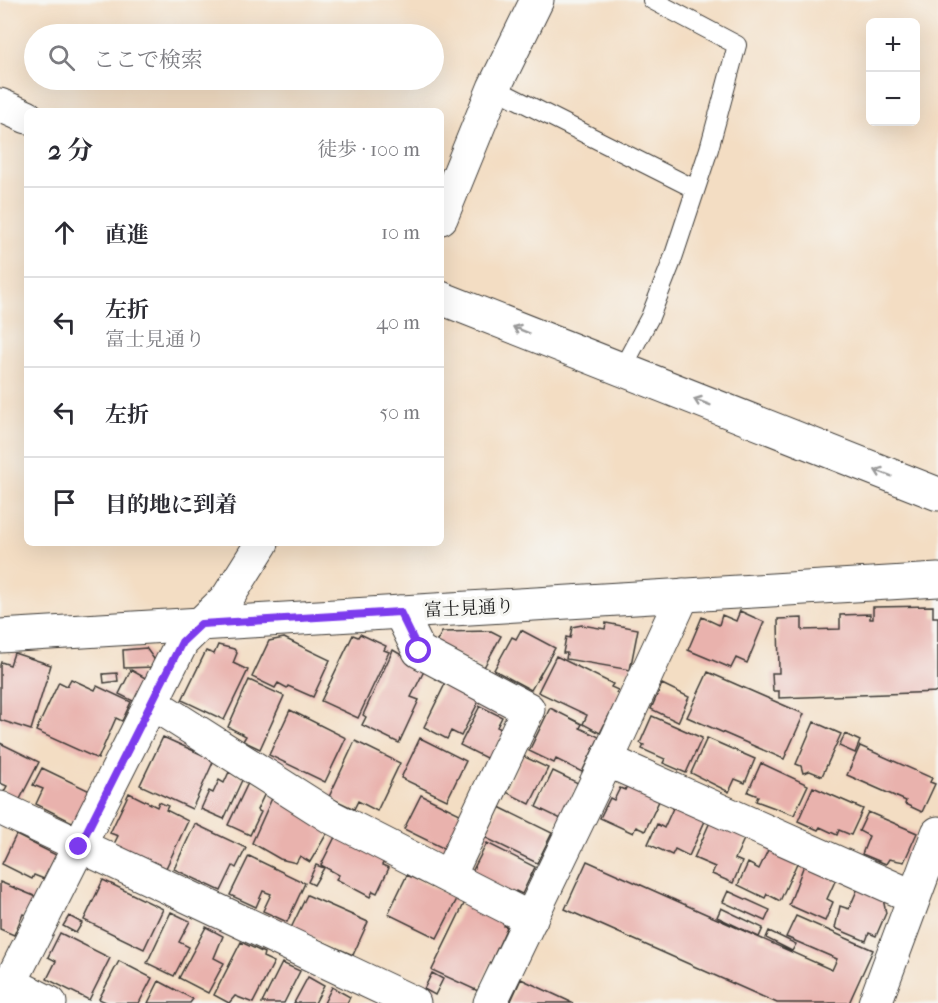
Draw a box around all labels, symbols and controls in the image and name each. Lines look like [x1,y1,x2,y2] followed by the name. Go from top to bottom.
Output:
[866,18,920,126] map controls
[866,18,920,72] button: +
[24,24,444,90] search box
[45,41,78,74] icon: search
[93,47,203,73] text: ここで検索
[866,72,920,126] button: −
[48,135,93,166] text: 2 分
[317,138,420,161] text: 徒歩 · 100 m
[48,216,81,249] icon: ahead
[381,221,420,244] text: 10 m
[105,222,149,248] text: 直進
[105,297,149,323] text: 左折
[48,306,81,339] icon: left
[376,311,420,334] text: 40 m
[512,324,530,335] one-way arrow
[105,328,205,351] text: 富士見通り
[48,396,81,429] icon: left
[693,396,712,407] one-way arrow
[379,401,420,424] text: 50 m
[105,402,149,428] text: 左折
[875,467,893,478] one-way arrow
[48,486,81,519] icon: arrive
[105,492,237,518] text: 目的地に到着
[424,596,515,621] street label: 富士見通り
[405,637,431,663] route start
[65,833,91,859] route end

